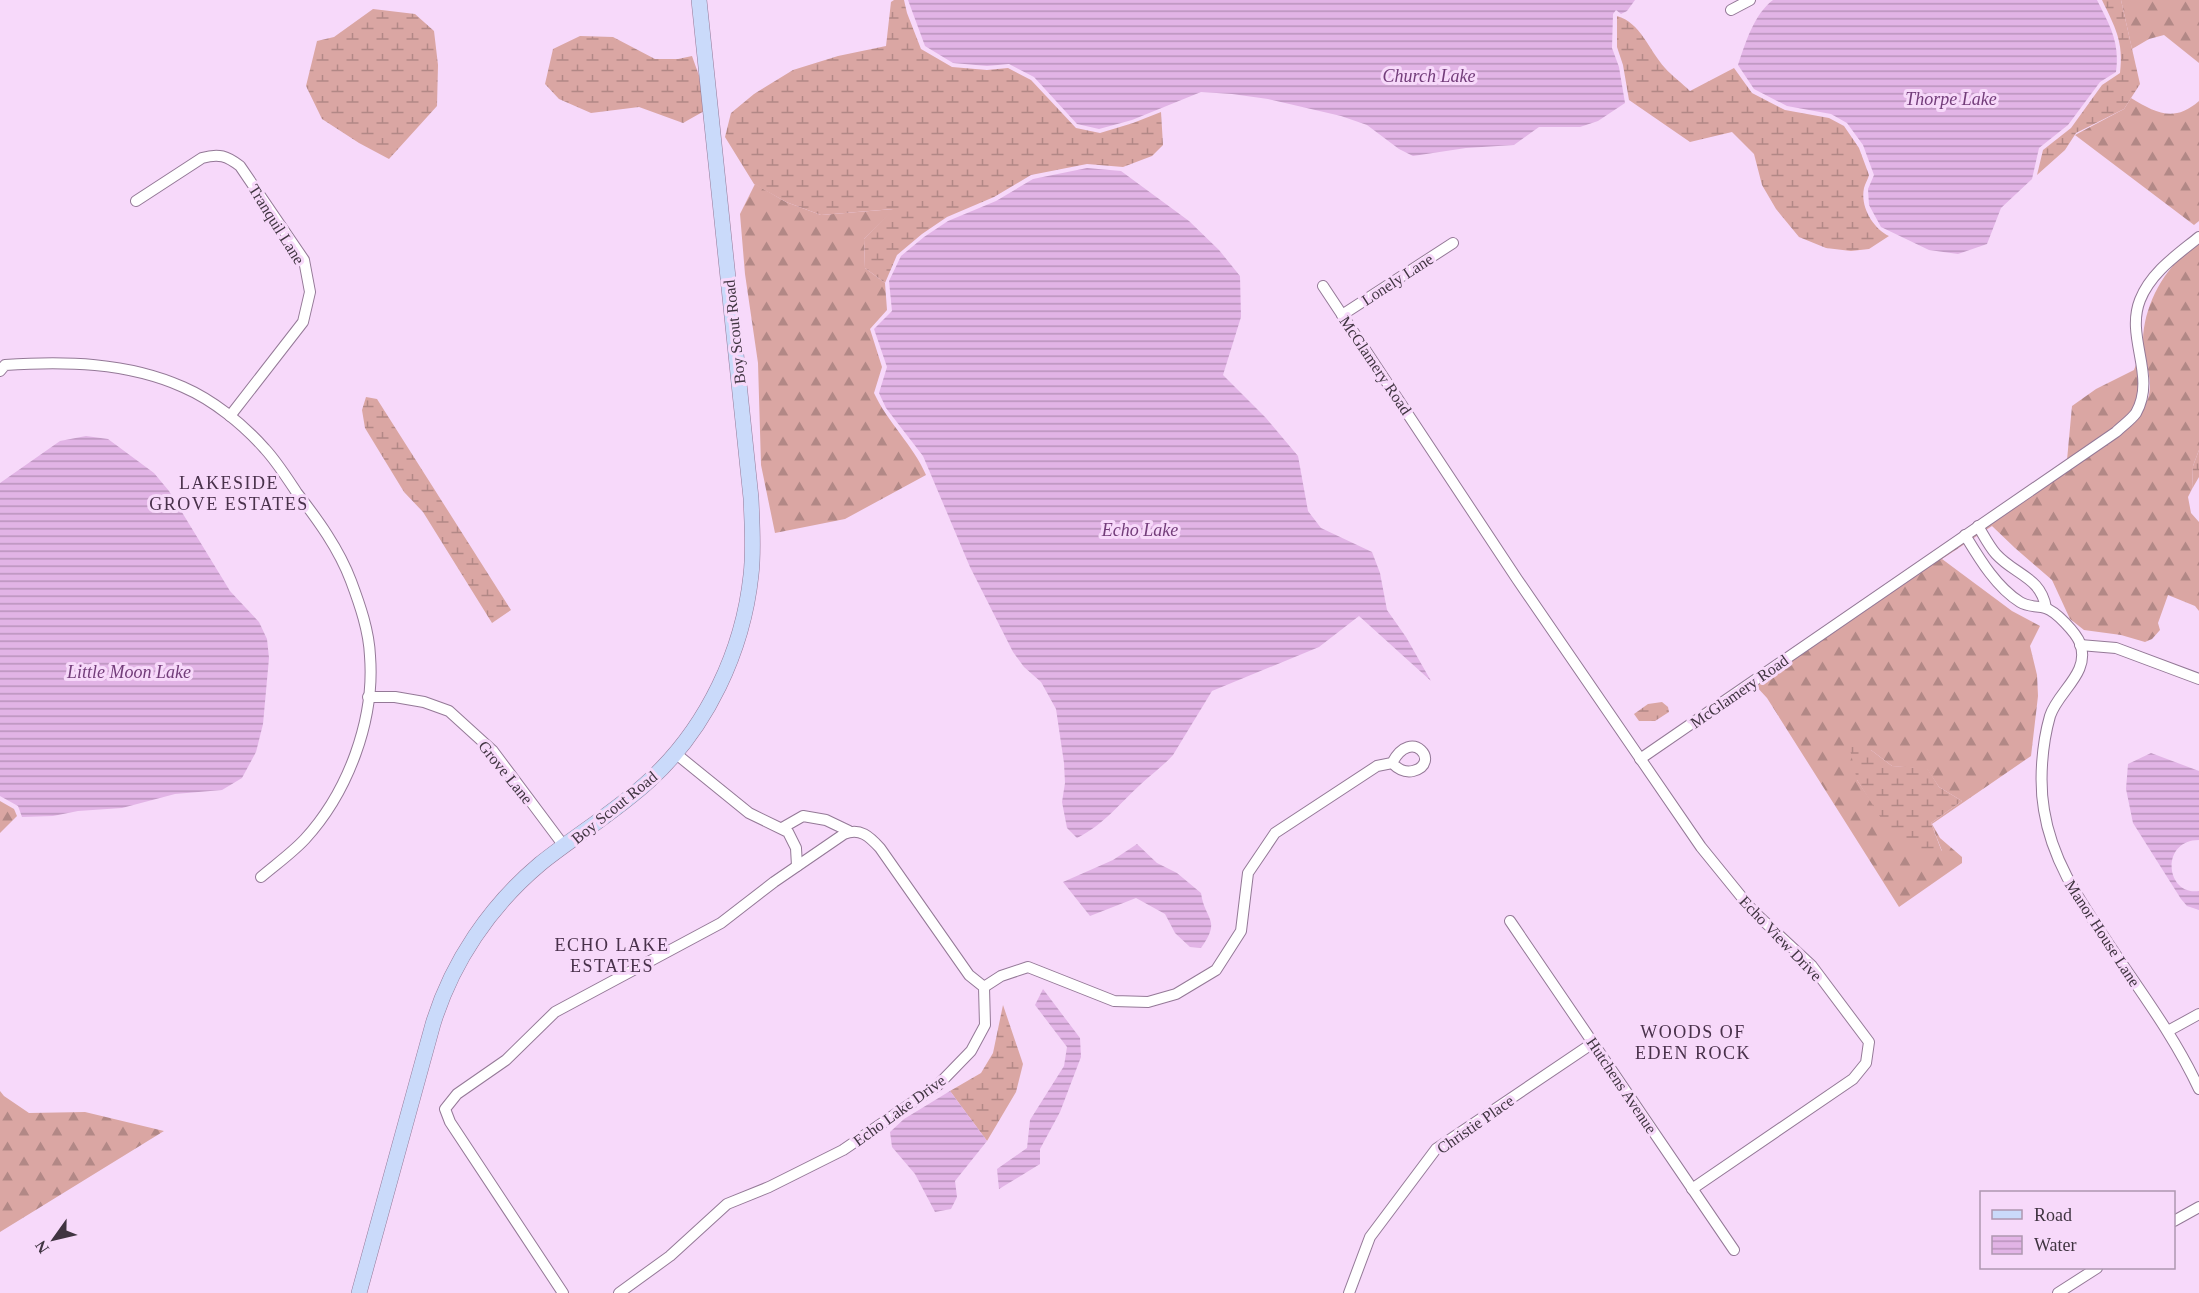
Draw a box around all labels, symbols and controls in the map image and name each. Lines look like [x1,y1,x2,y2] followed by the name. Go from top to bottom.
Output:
[1383,66,1475,86] water label: Church Lake
[1905,89,1997,109] water label: Thorpe Lake
[245,181,308,268] street label: Tranquil Lane
[1359,250,1437,310] street label: Lonely Lane
[721,279,749,385] street label: Boy Scout Road
[1336,313,1415,418] street label: McGlamery Road
[149,473,309,514] district label: LAKESIDE GROVE ESTATES
[1101,520,1178,540] water label: Echo Lake
[1687,651,1792,732] street label: McGlamery Road
[66,662,191,682] water label: Little Moon Lake
[475,737,536,807] street label: Grove Lane
[568,768,661,848] street label: Boy Scout Road
[2062,877,2143,990] street label: Manor House Lane
[1736,893,1825,984] street label: Echo View Drive
[555,935,670,976] district label: ECHO LAKE ESTATES
[1635,1022,1751,1063] district label: WOODS OF EDEN ROCK
[1583,1034,1660,1137] street label: Hutchens Avenue
[850,1071,948,1149] street label: Echo Lake Drive
[1434,1092,1517,1157] street label: Christie Place
[1980,1191,2175,1269] legend
[2034,1205,2072,1225] text: Road
[24,1209,84,1269] north arrow
[2034,1235,2077,1255] text: Water
[31,1237,52,1257] text: N

